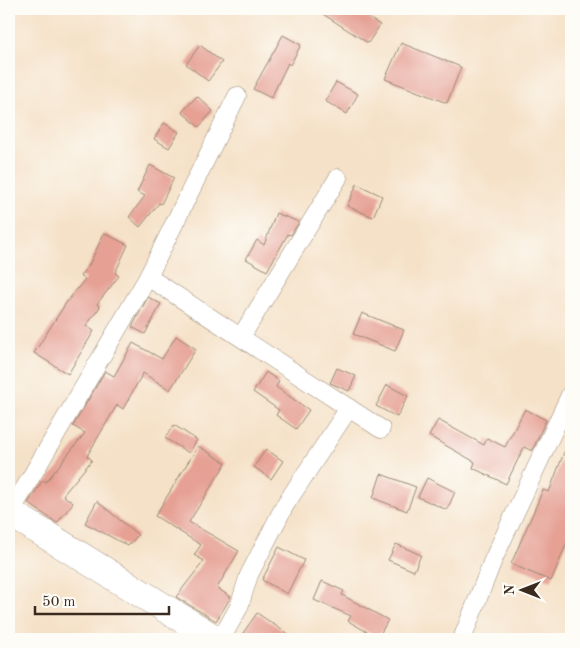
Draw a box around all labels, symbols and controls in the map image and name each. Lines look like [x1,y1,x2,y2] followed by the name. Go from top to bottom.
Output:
[498,566,548,616] north arrow
[35,583,169,615] scale bar
[503,584,517,595] text: N
[42,595,76,610] text: 50 m

